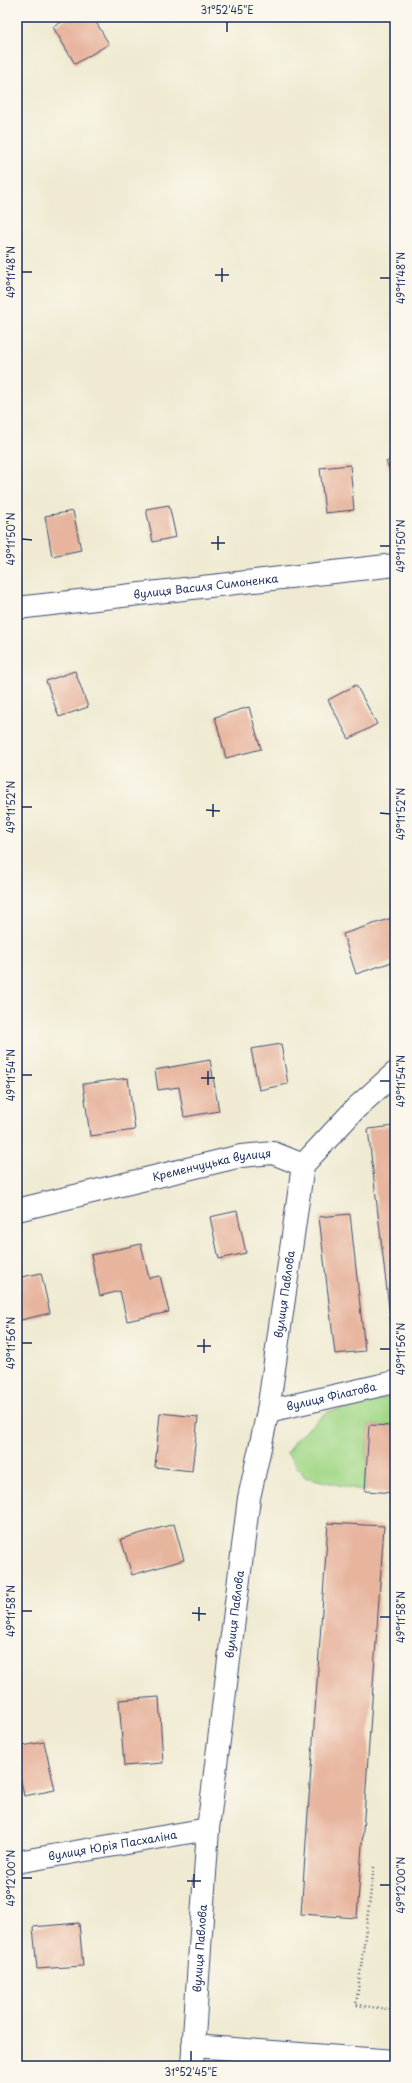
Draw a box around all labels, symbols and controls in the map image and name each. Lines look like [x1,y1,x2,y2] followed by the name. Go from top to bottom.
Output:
[200,2,254,17] text: 31°52'45"E
[3,246,18,298] text: 49°11'48"N
[393,252,408,304] text: 49°11'48"N
[3,512,18,565] text: 49°11'50"N
[393,519,408,572] text: 49°11'50"N
[133,569,279,603] street label: вулиця Василя Симоненка
[3,781,18,833] text: 49°11'52"N
[393,788,408,840] text: 49°11'52"N
[3,1049,18,1101] text: 49°11'54"N
[393,1055,408,1107] text: 49°11'54"N
[150,1144,272,1185] street label: Кременчуцька вулиця
[269,1249,299,1339] street label: вулиця Павлова
[3,1317,18,1369] text: 49°11'56"N
[393,1323,408,1375] text: 49°11'56"N
[285,1378,378,1415] street label: вулиця Філатова
[220,1569,248,1659] street label: вулиця Павлова
[3,1585,18,1637] text: 49°11'58"N
[393,1591,408,1643] text: 49°11'58"N
[47,1826,178,1864] street label: вулиця Юрія Пасхаліна
[3,1849,18,1906] text: 49°12'00"N
[393,1856,408,1913] text: 49°12'00"N
[188,1904,211,1993] street label: вулиця Павлова
[164,2064,218,2079] text: 31°52'45"E

